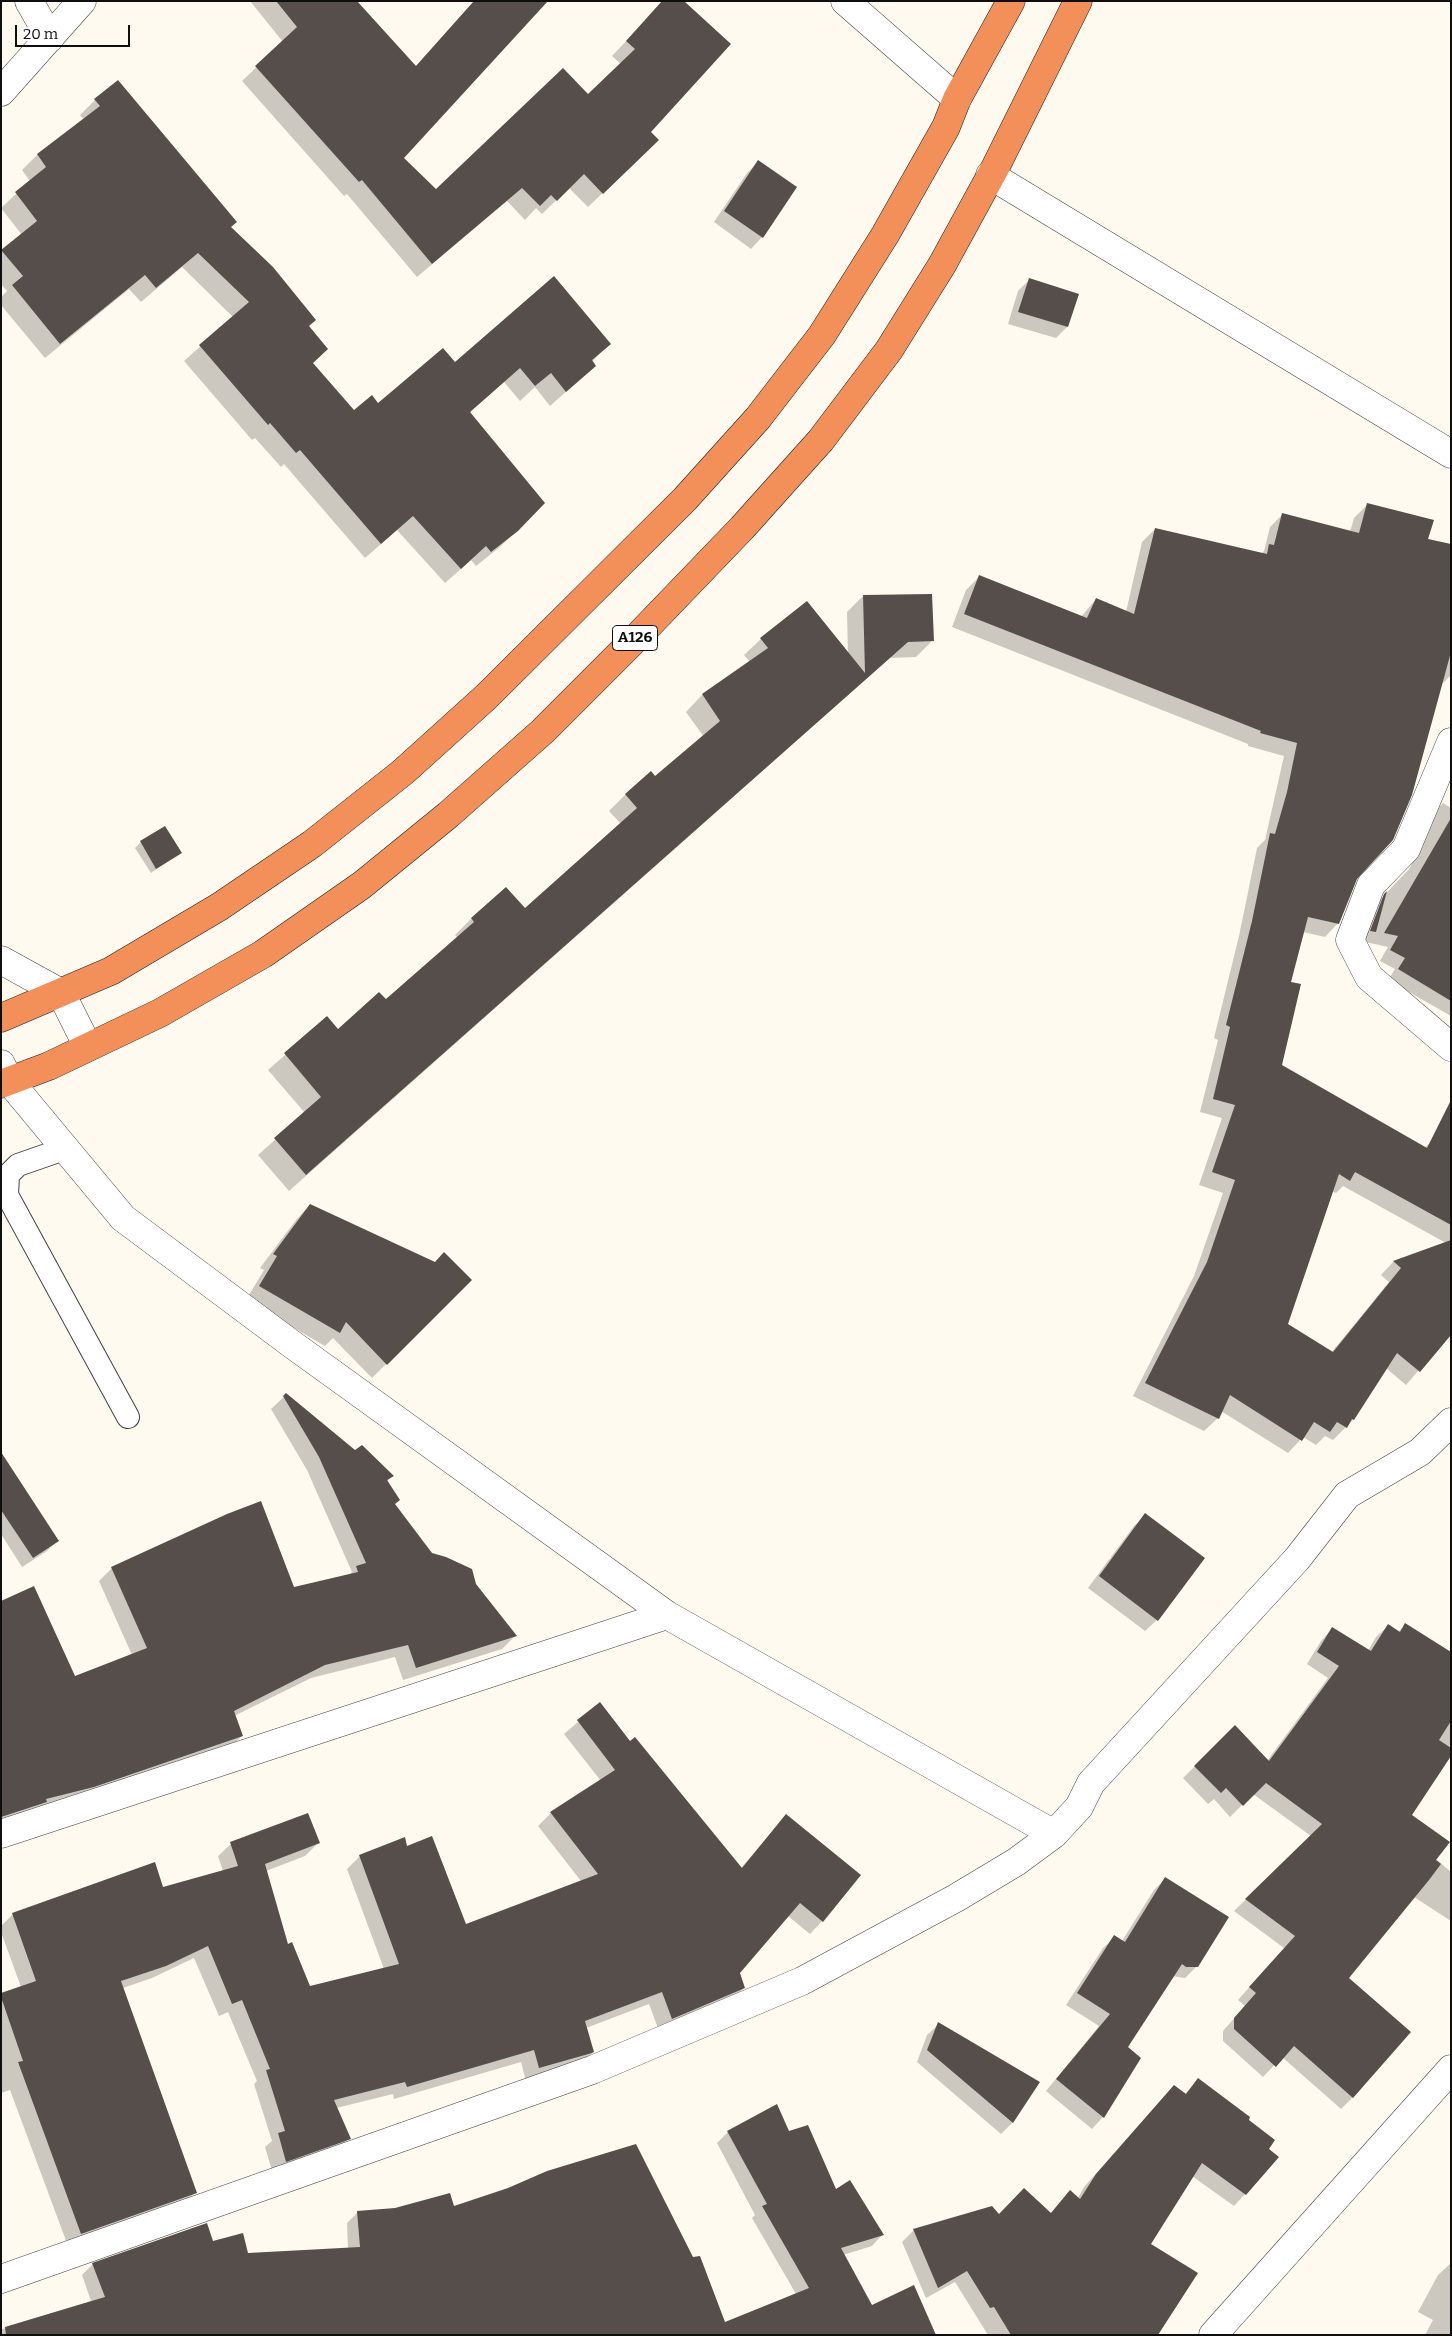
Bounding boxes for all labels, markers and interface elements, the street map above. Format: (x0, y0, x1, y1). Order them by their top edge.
scale bar (18, 15, 132, 47)
text: 20 m (23, 25, 58, 43)
road number: A126 (612, 626, 658, 650)

